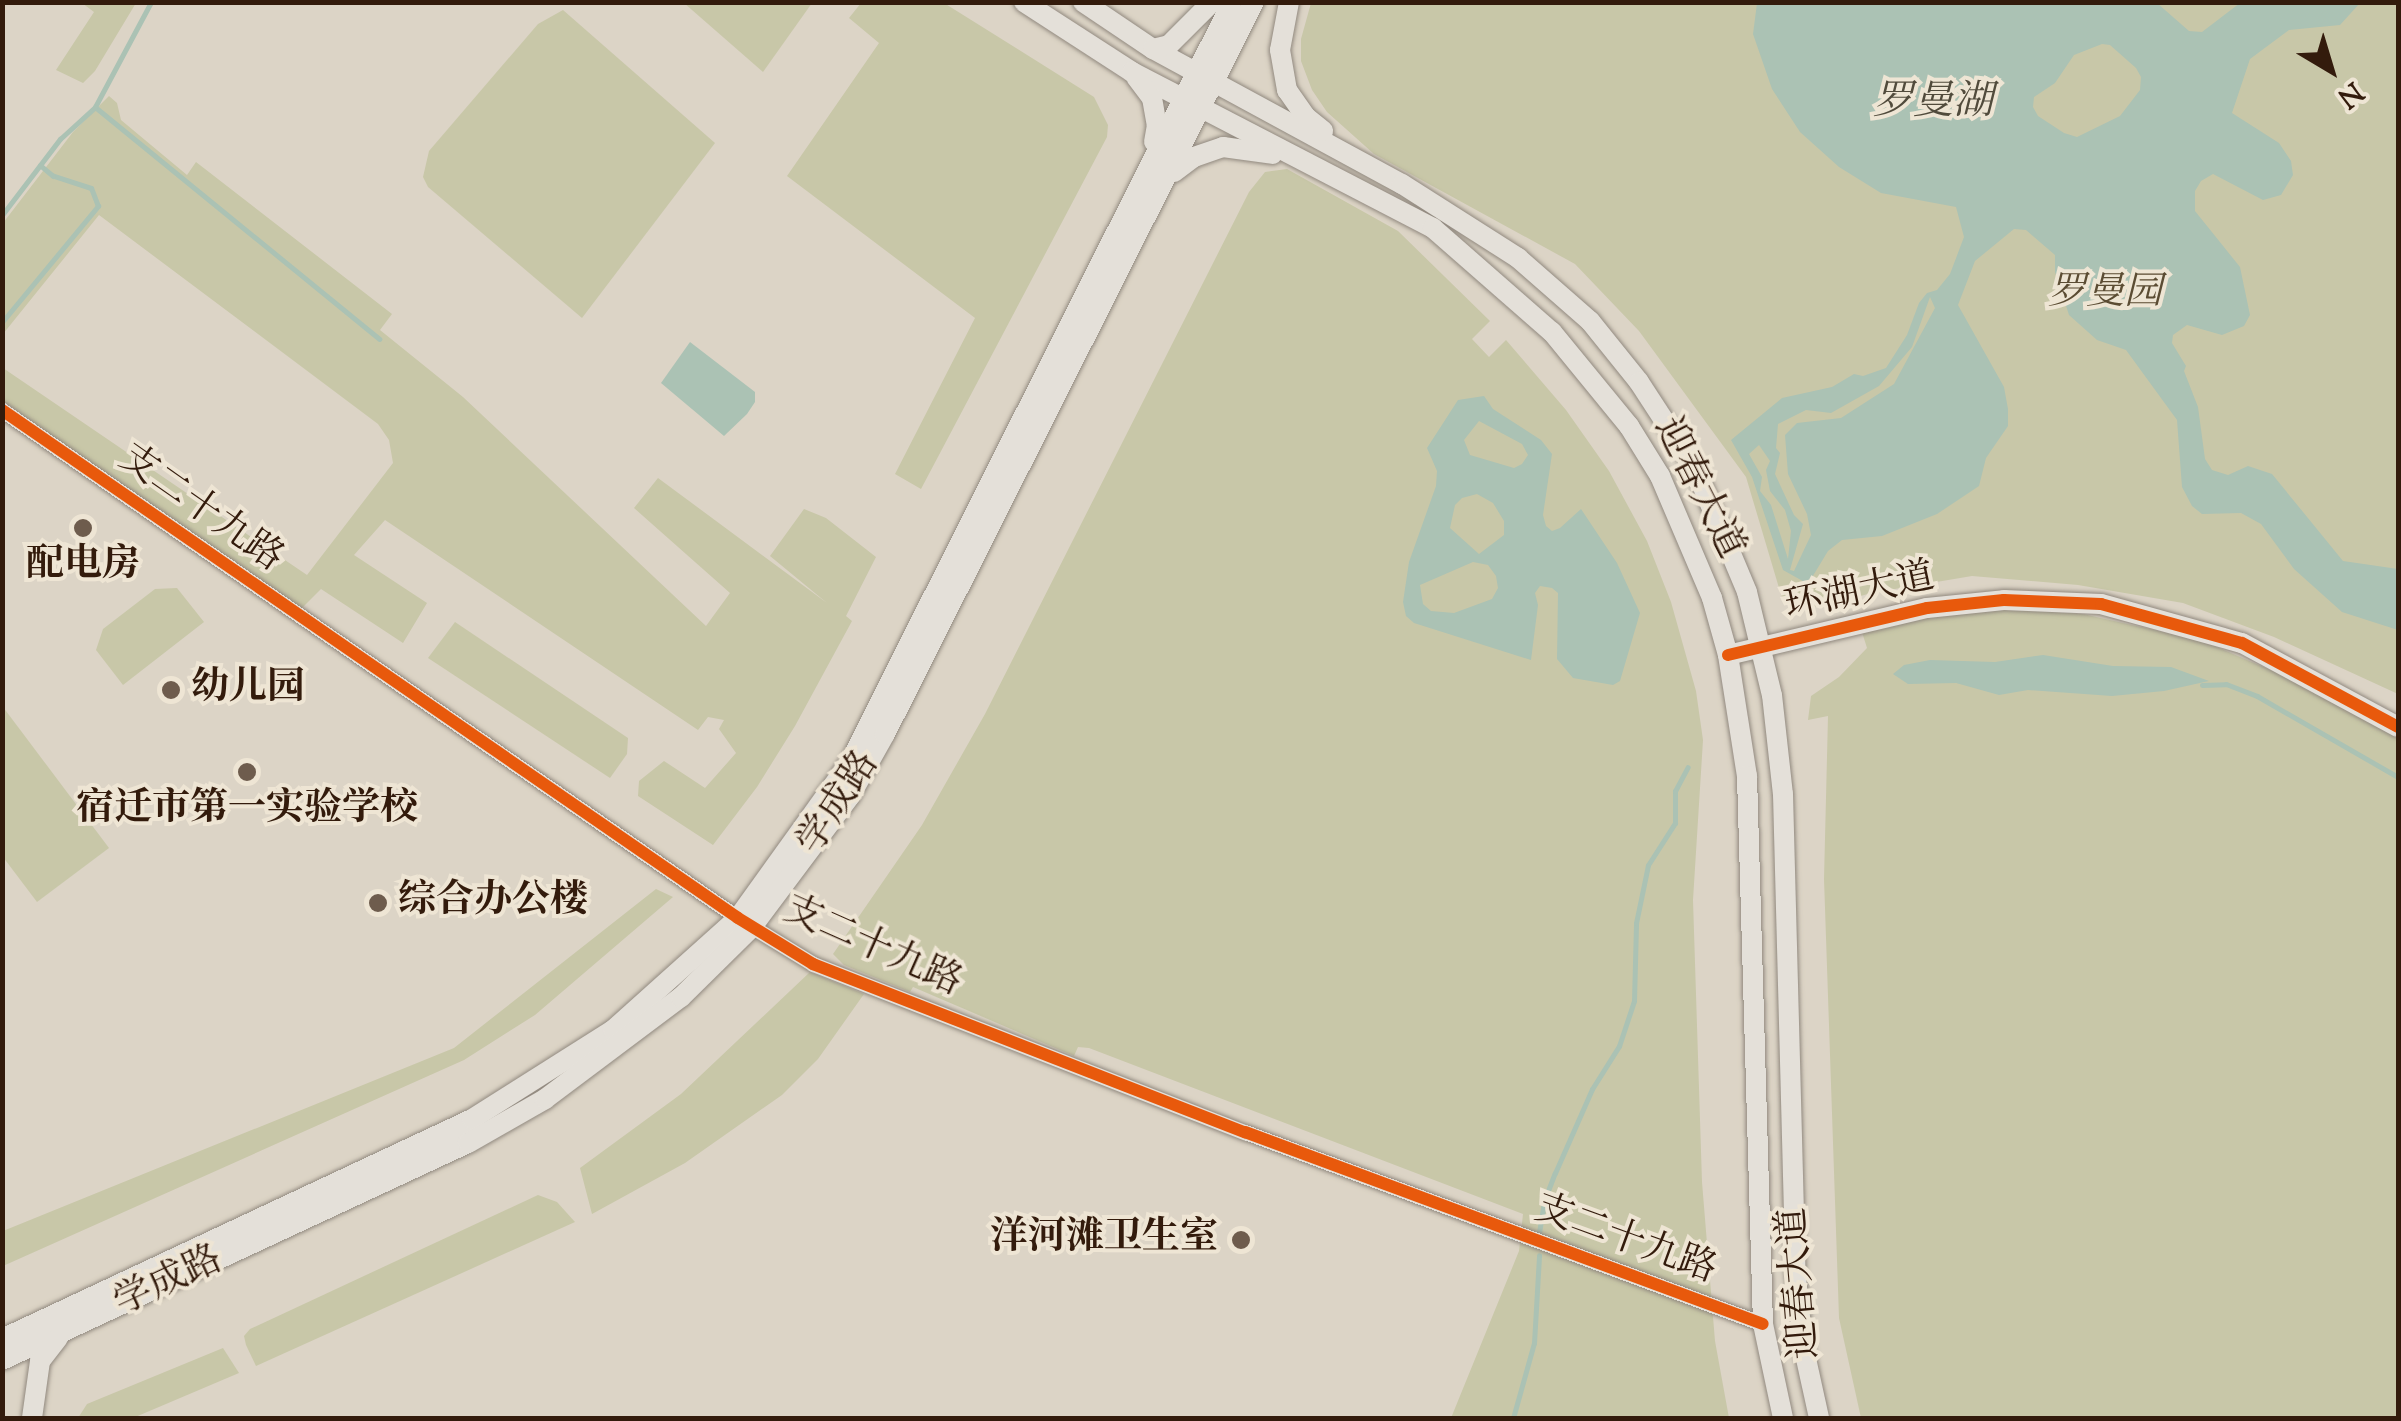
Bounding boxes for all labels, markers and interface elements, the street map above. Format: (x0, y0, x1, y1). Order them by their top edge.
north arrow (2281, 20, 2381, 120)
text: N (2328, 71, 2371, 116)
water label: 罗曼湖 (1873, 80, 1993, 128)
park label: 罗曼园 (2048, 272, 2162, 318)
street label: 迎春大道 (1642, 411, 1752, 567)
street label: 支二十九路 (109, 437, 291, 583)
marker: 配电房 (72, 517, 94, 539)
place label: 配电房 (26, 544, 140, 590)
street label: 环湖大道 (1781, 556, 1939, 632)
place label: 幼儿园 (191, 667, 305, 713)
marker: 幼儿园 (160, 679, 182, 701)
street label: 学成路 (790, 744, 890, 864)
marker: 宿迁市第一实验学校 (236, 761, 258, 783)
place label: 宿迁市第一实验学校 (76, 788, 418, 834)
place label: 综合办公楼 (398, 880, 588, 926)
street label: 支二十九路 (776, 889, 968, 1007)
marker: 综合办公楼 (367, 892, 389, 914)
street label: 支二十九路 (1528, 1187, 1722, 1295)
street label: 迎春大道 (1772, 1205, 1830, 1361)
place label: 洋河滩卫生室 (990, 1217, 1218, 1263)
marker: 洋河滩卫生室 (1228, 1227, 1254, 1253)
street label: 学成路 (108, 1238, 230, 1328)

